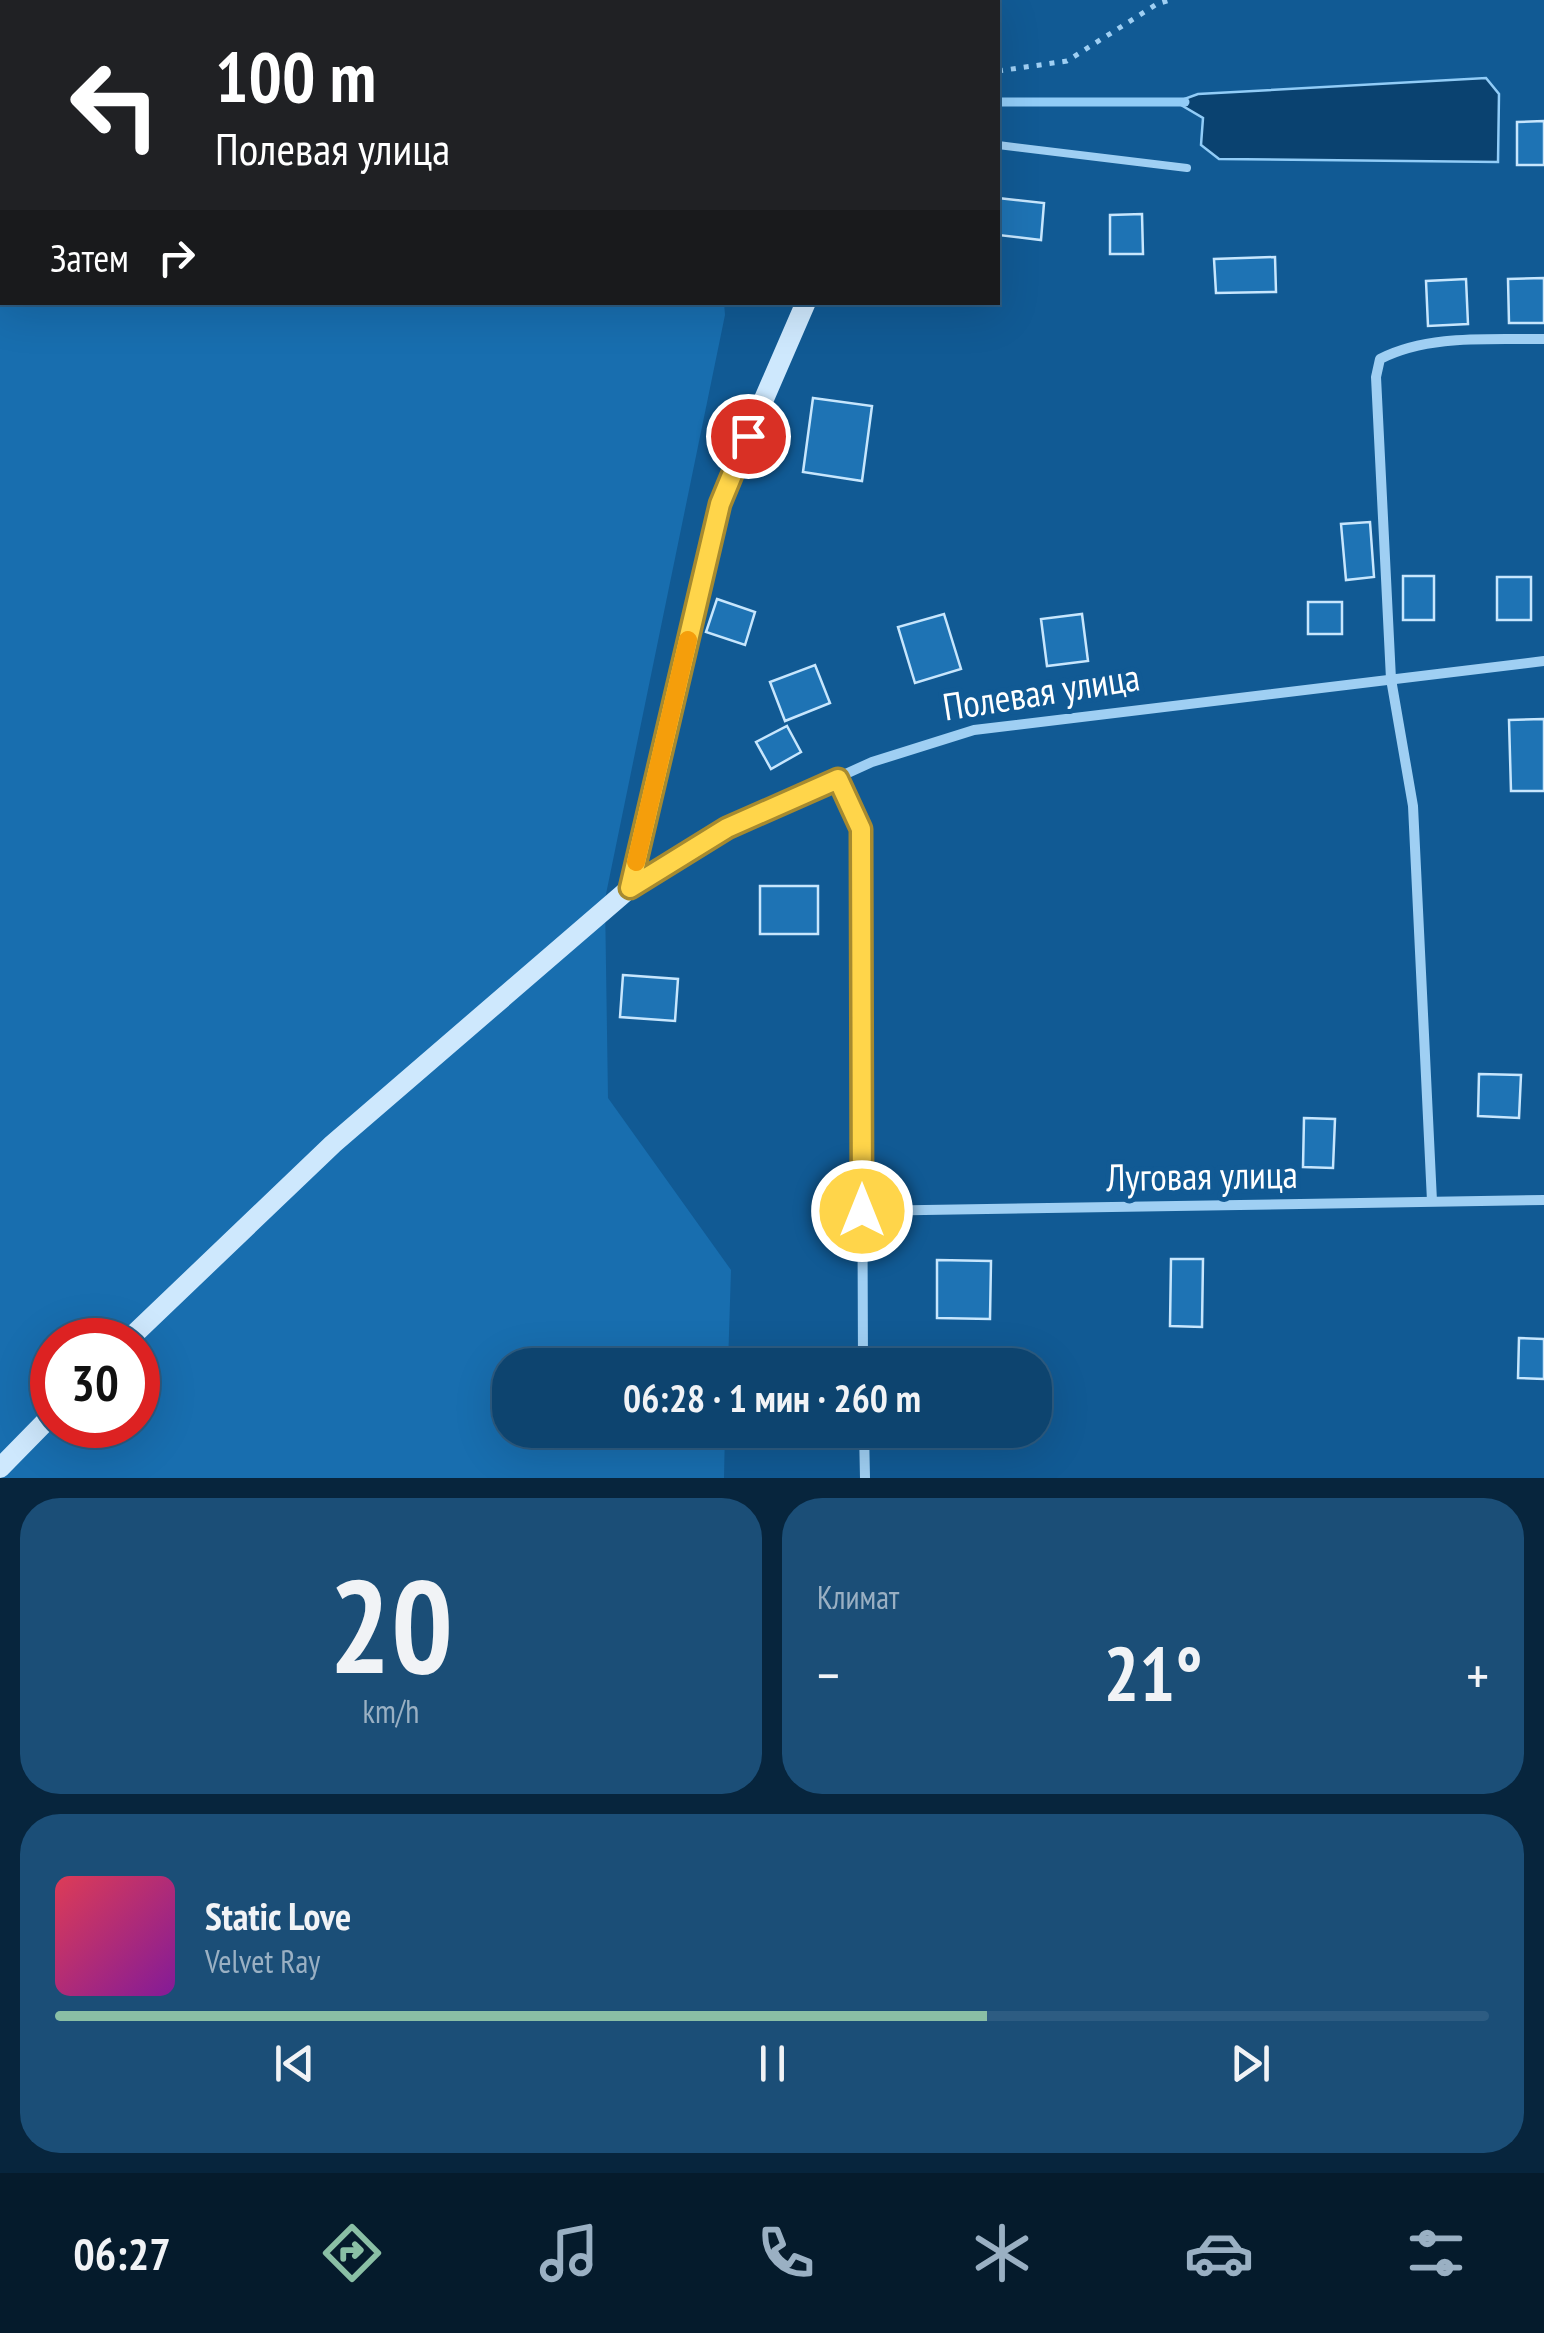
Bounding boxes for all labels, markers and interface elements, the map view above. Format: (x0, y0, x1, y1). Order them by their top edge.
text: 100 m (215, 31, 376, 121)
icon: left (50, 40, 180, 170)
text: Полевая улица (215, 119, 450, 177)
icon: right (149, 230, 204, 285)
text: Затем (50, 233, 129, 282)
pin (706, 394, 791, 479)
icon: arrive (721, 409, 776, 464)
street label: Полевая улица (939, 651, 1143, 731)
street label: Луговая улица (1105, 1149, 1298, 1201)
position arrow (810, 1159, 914, 1263)
speed limit sign: 30 (30, 1318, 160, 1448)
text: 06:28 · 1 мин · 260 m (623, 1373, 921, 1422)
text: 20 (329, 1541, 453, 1709)
text: Климат (817, 1576, 899, 1618)
text: 21° (1103, 1625, 1203, 1722)
text: − (817, 1639, 840, 1710)
text: + (1466, 1639, 1489, 1710)
text: km/h (363, 1690, 419, 1732)
text: Static Love (205, 1891, 351, 1940)
text: Velvet Ray (205, 1940, 320, 1982)
icon: previous (267, 2036, 322, 2091)
icon: pause (745, 2036, 800, 2091)
icon: next (1223, 2036, 1278, 2091)
icon: directions (317, 2218, 387, 2288)
icon: music (534, 2218, 604, 2288)
icon: phone (751, 2218, 821, 2288)
icon: climate (967, 2218, 1037, 2288)
icon: car (1184, 2218, 1254, 2288)
icon: filters (1401, 2218, 1471, 2288)
text: 06:27 (73, 2224, 171, 2282)

